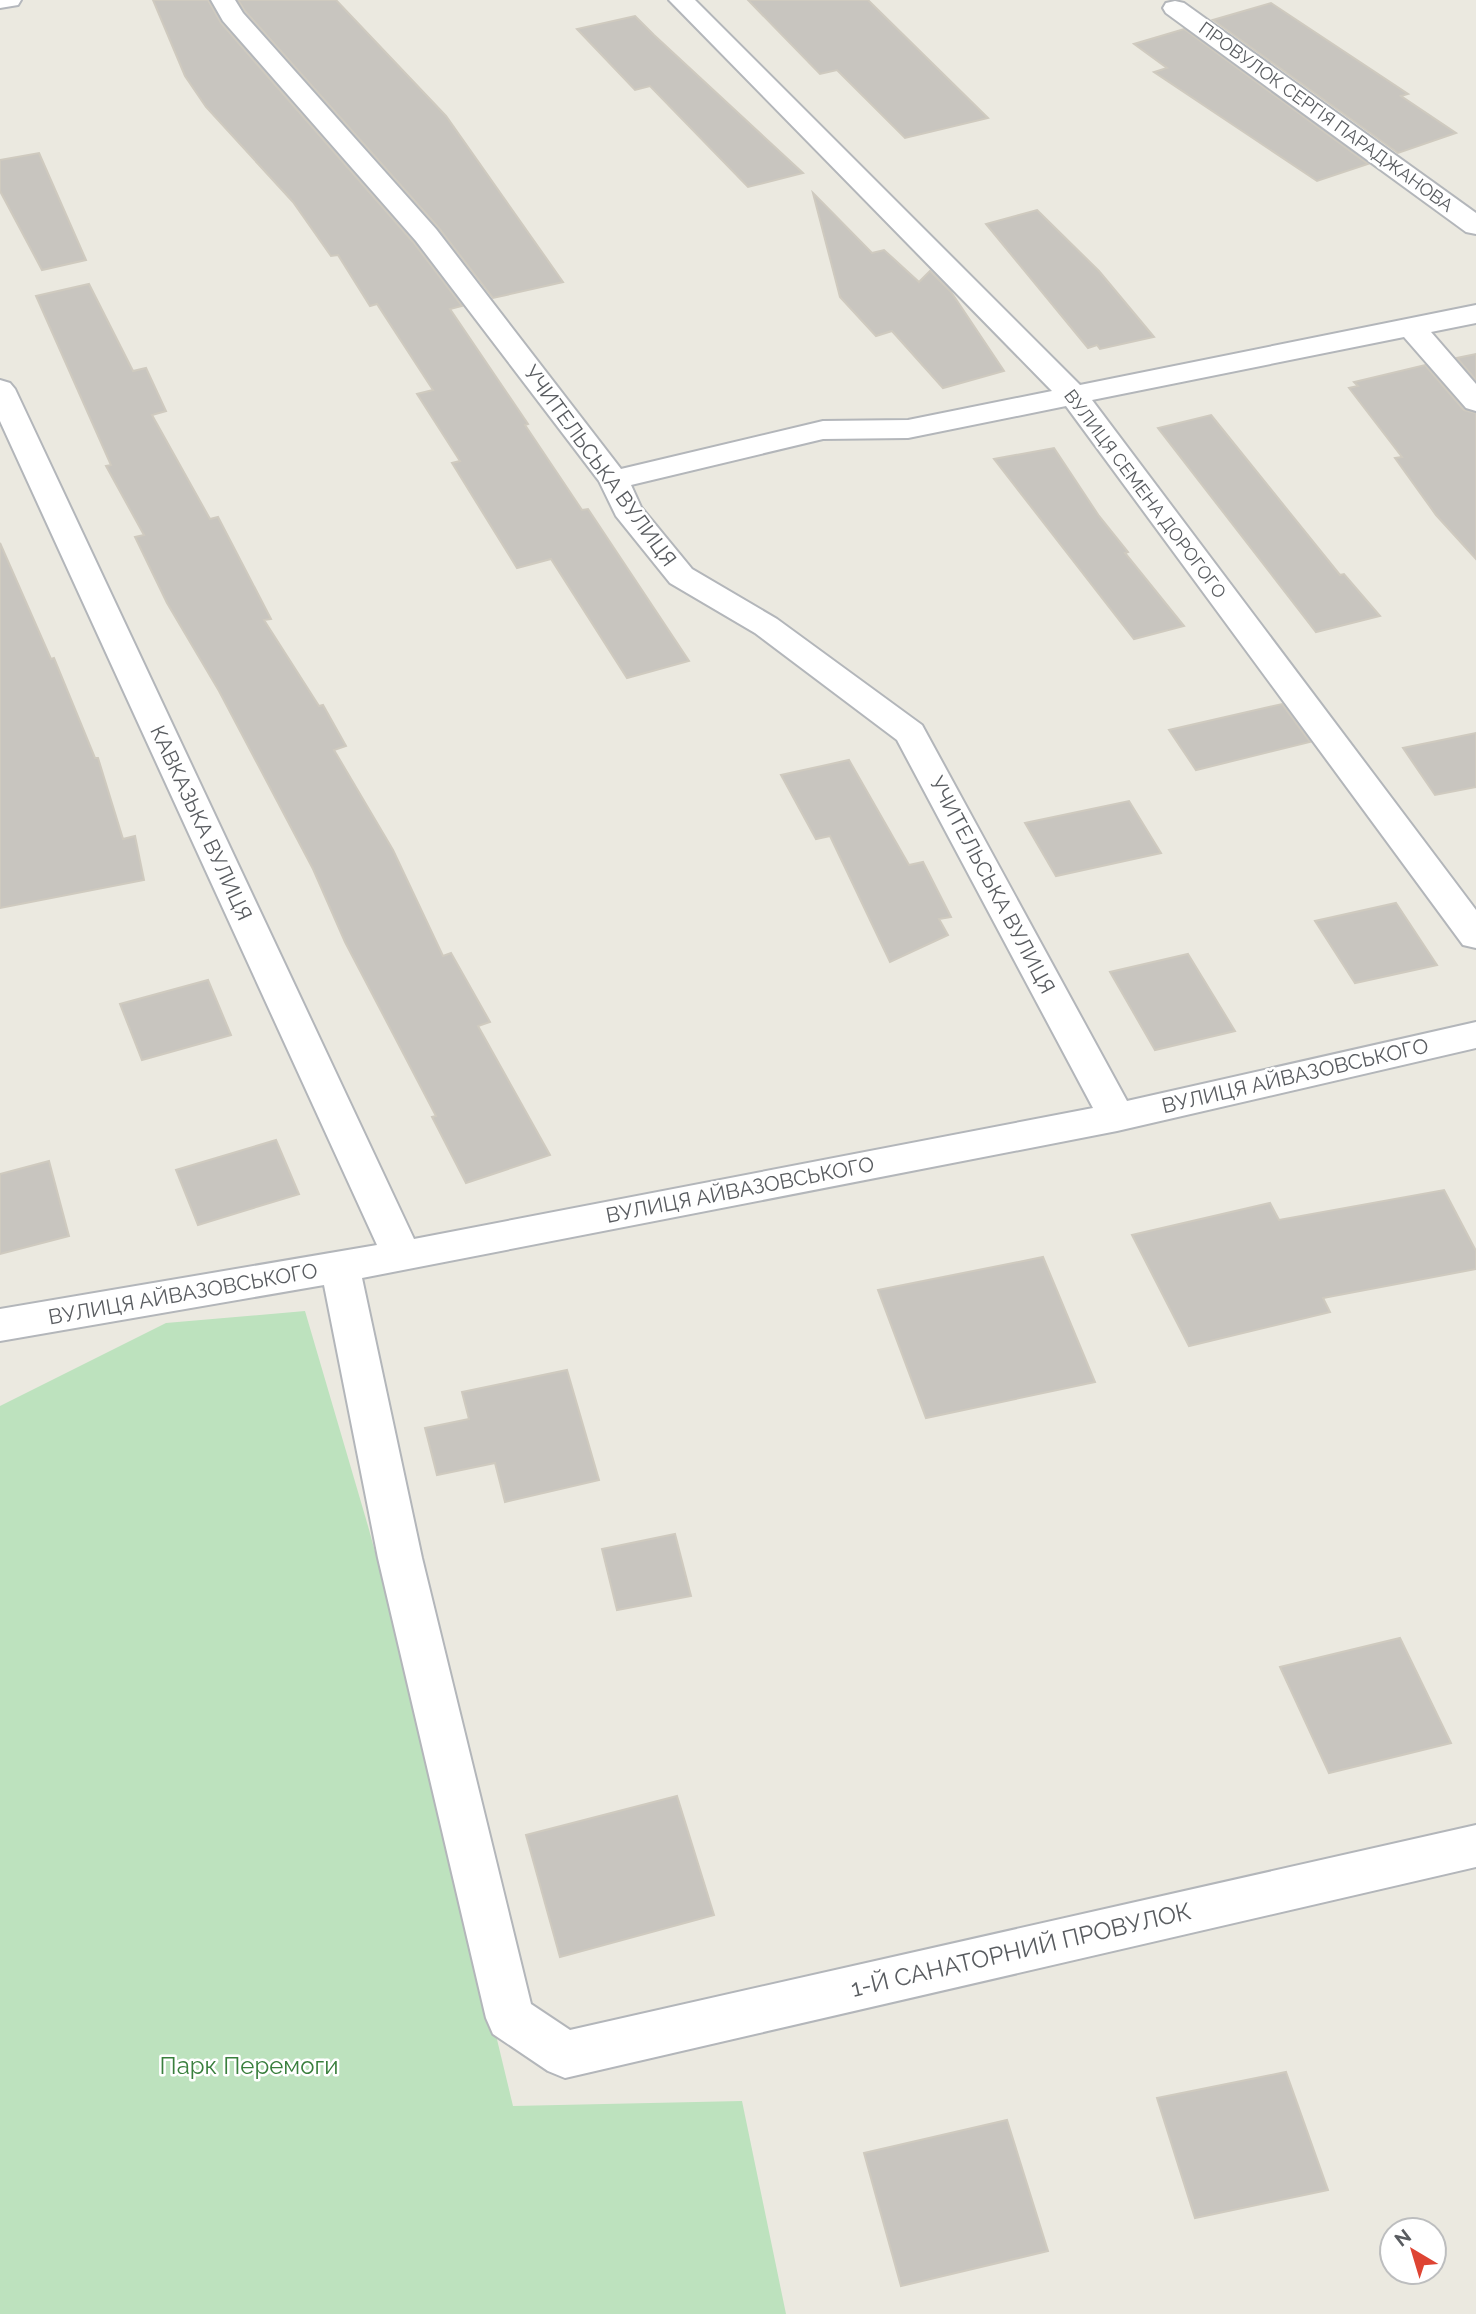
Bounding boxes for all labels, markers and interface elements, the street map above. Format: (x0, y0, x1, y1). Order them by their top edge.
street label: ПРОВУЛОК СЕРГІЯ ПАРАДЖАНОВА (1195, 17, 1457, 216)
street label: УЧИТЕЛЬСЬКА ВУЛИЦЯ (519, 360, 682, 571)
street label: ВУЛИЦЯ СЕМЕНА ДОРОГОГО (1060, 385, 1231, 602)
street label: КАВКАЗЬКА ВУЛИЦЯ (145, 721, 258, 924)
street label: УЧИТЕЛЬСЬКА ВУЛИЦЯ (924, 772, 1060, 998)
street label: ВУЛИЦЯ АЙВАЗОВСЬКОГО (1159, 1033, 1431, 1118)
street label: ВУЛИЦЯ АЙВАЗОВСЬКОГО (604, 1151, 876, 1228)
street label: ВУЛИЦЯ АЙВАЗОВСЬКОГО (46, 1258, 319, 1330)
street label: 1-Й САНАТОРНИЙ ПРОВУЛОК (848, 1896, 1194, 2003)
park label: Парк Перемоги (160, 2051, 338, 2080)
north arrow (1378, 2216, 1448, 2286)
text: N (1390, 2224, 1415, 2251)

